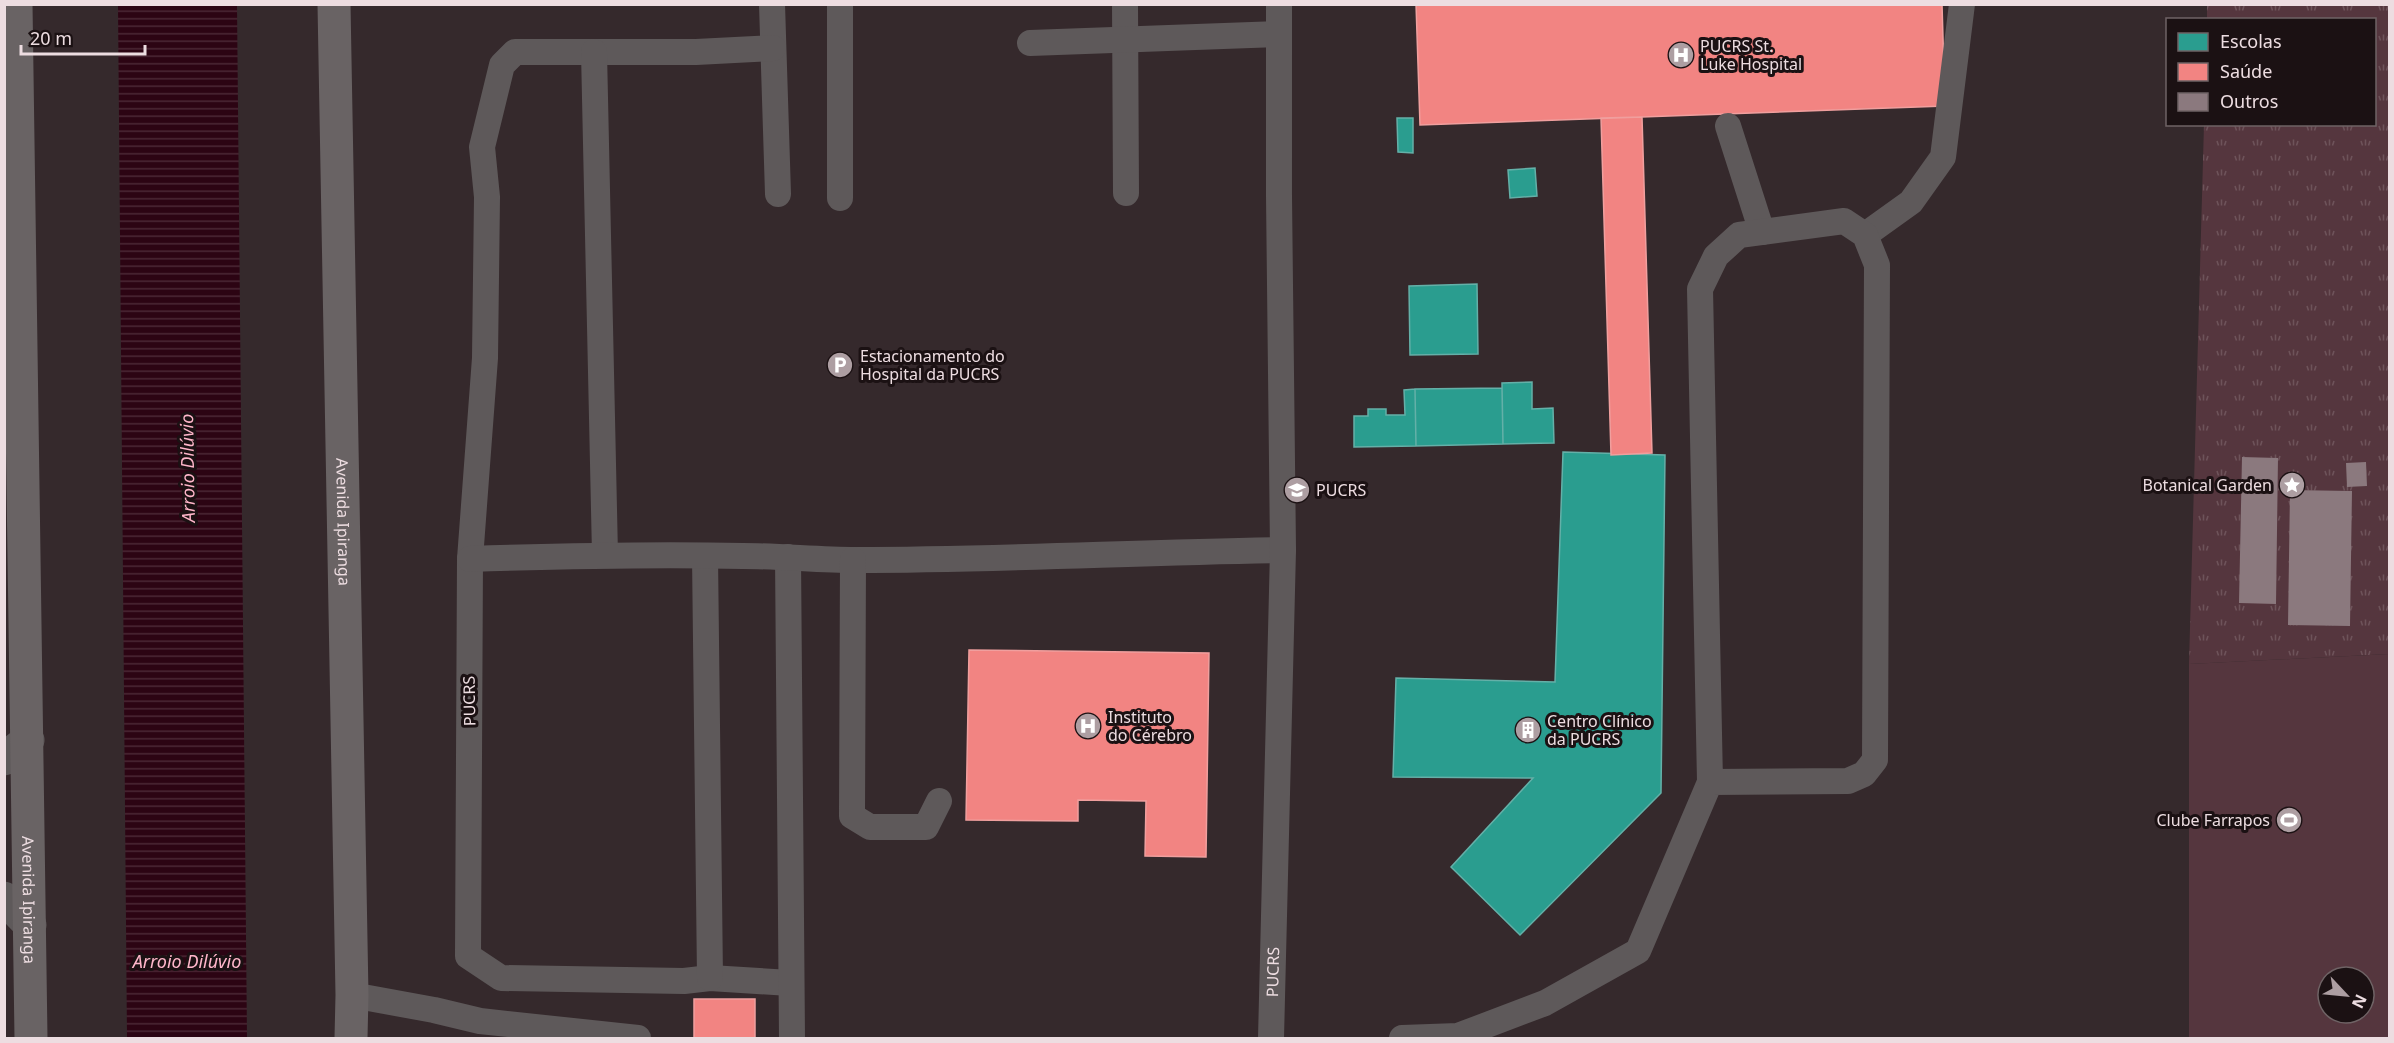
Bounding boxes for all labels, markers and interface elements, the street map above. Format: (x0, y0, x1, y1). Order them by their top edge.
scale bar (21, 18, 146, 56)
legend (2166, 18, 2376, 126)
text: 20 m (30, 26, 72, 50)
text: Escolas (2220, 29, 2282, 53)
place label: PUCRS St. Luke Hospital (1700, 35, 1802, 75)
hospital icon: PUCRS St. Luke Hospital (1666, 40, 1696, 70)
text: Saúde (2220, 59, 2272, 83)
text: Outros (2220, 89, 2278, 113)
place label: Estacionamento do Hospital da PUCRS (860, 345, 1005, 385)
parking icon: Estacionamento do Hospital da PUCRS (825, 350, 855, 380)
water label: Arroio Dilúvio (174, 414, 200, 525)
street label: Avenida Ipiranga (331, 458, 356, 586)
place icon: Botanical Garden (2277, 470, 2307, 500)
place label: Botanical Garden (2143, 474, 2272, 496)
school or university icon: PUCRS (1282, 475, 1312, 505)
place label: PUCRS (1316, 479, 1366, 501)
street label: PUCRS (458, 675, 480, 726)
place label: Instituto do Cérebro (1108, 706, 1192, 746)
place label: Centro Clínico da PUCRS (1547, 710, 1652, 750)
hospital icon: Instituto do Cérebro (1073, 711, 1103, 741)
building icon: Centro Clínico da PUCRS (1513, 715, 1543, 745)
sports icon: Clube Farrapos (2274, 805, 2304, 835)
place label: Clube Farrapos (2157, 809, 2270, 831)
street label: Avenida Ipiranga (17, 836, 41, 964)
street label: PUCRS (1261, 946, 1284, 997)
water label: Arroio Dilúvio (131, 949, 241, 973)
north arrow (2316, 965, 2376, 1025)
text: N (2347, 991, 2372, 1012)

